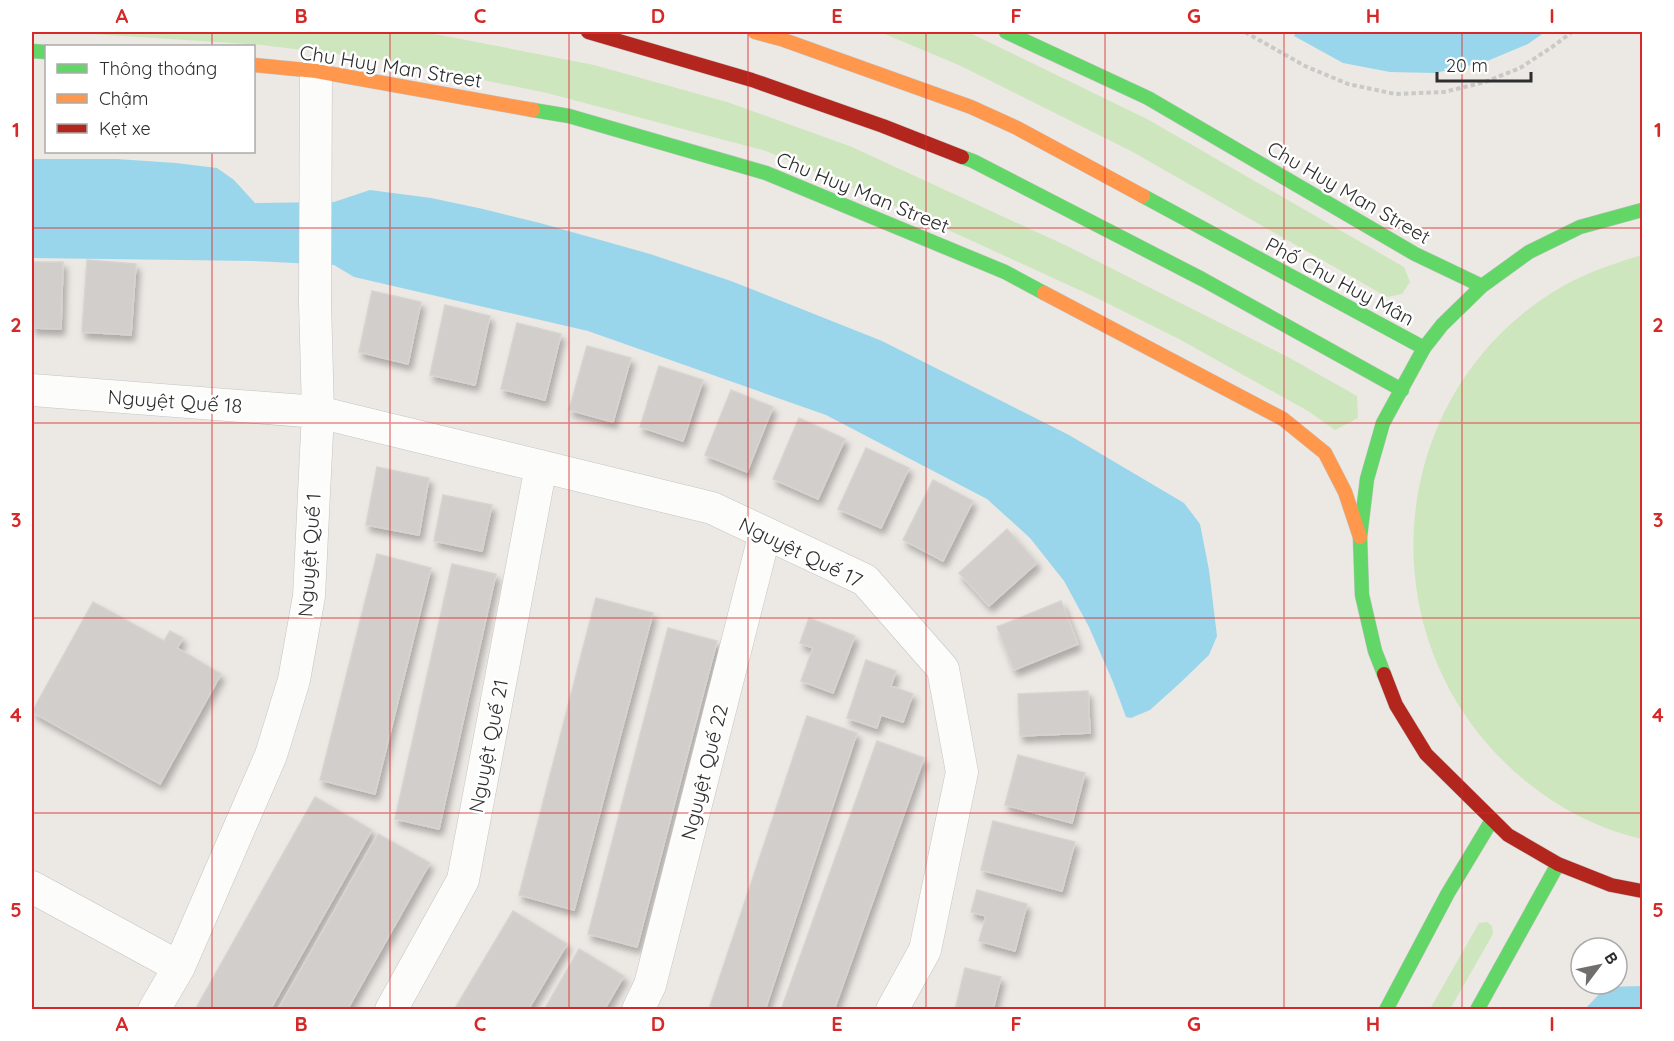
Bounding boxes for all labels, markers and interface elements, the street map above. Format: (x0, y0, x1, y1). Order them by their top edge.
text: A (116, 3, 129, 28)
text: B (294, 3, 308, 28)
text: C (474, 3, 487, 28)
text: D (651, 3, 665, 28)
text: E (831, 3, 843, 28)
text: F (1010, 3, 1022, 28)
text: G (1187, 3, 1201, 28)
text: H (1366, 3, 1380, 28)
text: I (1549, 3, 1555, 28)
street label: Chu Huy Man Street (298, 39, 484, 93)
legend (45, 45, 255, 153)
scale bar (1437, 45, 1532, 83)
text: 20 m (1446, 54, 1488, 77)
text: Thông thoáng (99, 57, 217, 80)
text: Chậm (99, 87, 148, 110)
text: 1 (12, 117, 20, 142)
text: Kẹt xe (99, 117, 151, 140)
text: 1 (1654, 117, 1662, 142)
street label: Chu Huy Man Street (1263, 135, 1435, 249)
street label: Chu Huy Man Street (773, 146, 953, 238)
street label: Phố Chu Huy Mân (1261, 231, 1419, 331)
text: 2 (10, 312, 22, 337)
text: 2 (1652, 312, 1664, 337)
street label: Nguyệt Quế 18 (107, 384, 243, 418)
street label: Nguyệt Quế 1 (292, 492, 326, 618)
text: 3 (11, 507, 21, 532)
text: 3 (1653, 507, 1663, 532)
street label: Nguyệt Quế 17 (735, 511, 867, 593)
street label: Nguyệt Quế 21 (463, 677, 513, 815)
text: 4 (10, 702, 22, 727)
street label: Nguyệt Quế 22 (675, 702, 733, 842)
text: 4 (1652, 702, 1664, 727)
text: 5 (10, 897, 22, 922)
text: 5 (1652, 897, 1664, 922)
north arrow (1569, 936, 1629, 996)
text: B (1600, 948, 1623, 968)
text: A (116, 1011, 129, 1036)
text: B (294, 1011, 308, 1036)
text: C (474, 1011, 487, 1036)
text: D (651, 1011, 665, 1036)
text: E (831, 1011, 843, 1036)
text: F (1010, 1011, 1022, 1036)
text: G (1187, 1011, 1201, 1036)
text: H (1366, 1011, 1380, 1036)
text: I (1549, 1011, 1555, 1036)

